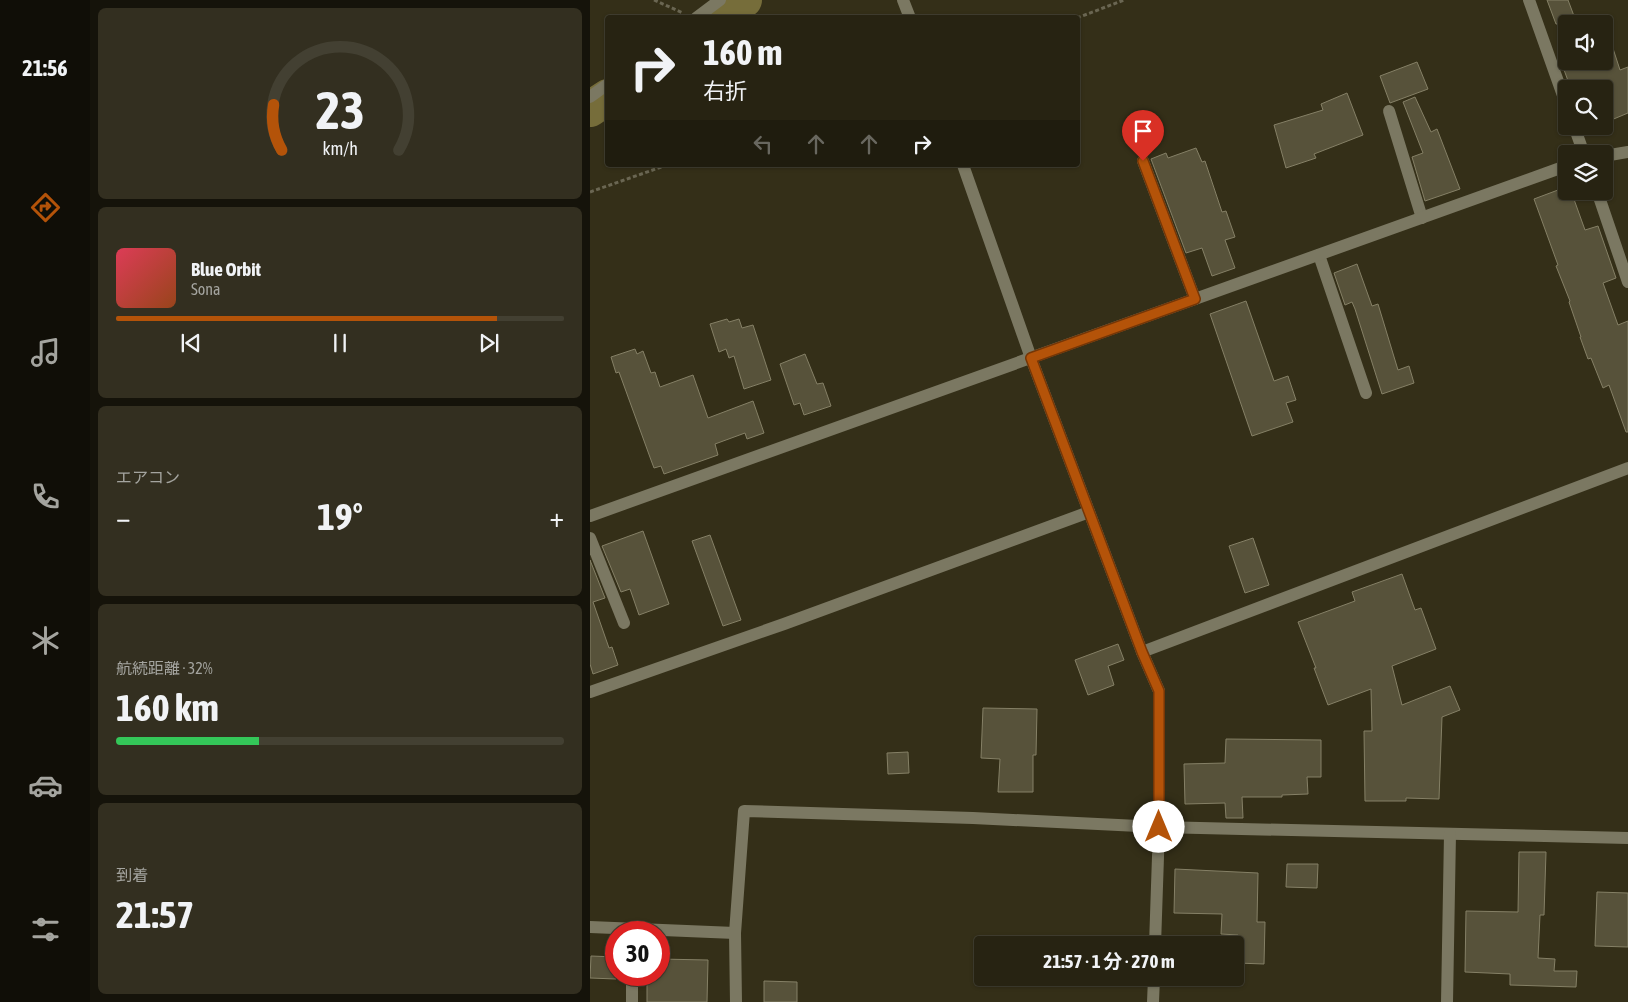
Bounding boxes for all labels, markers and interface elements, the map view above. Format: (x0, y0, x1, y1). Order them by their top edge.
map controls (1558, 15, 1613, 200)
button: sound (1558, 15, 1613, 70)
text: 160 m (703, 32, 782, 72)
icon: right (620, 35, 685, 100)
text: 21:56 (22, 55, 68, 81)
text: 右折 (703, 78, 747, 104)
text: 23 (316, 80, 364, 140)
button: search (1558, 80, 1613, 135)
pin (1122, 110, 1164, 161)
icon: arrive (1129, 117, 1157, 145)
icon: left (749, 130, 777, 158)
icon: ahead (802, 130, 830, 158)
icon: ahead (855, 130, 883, 158)
icon: right (908, 130, 936, 158)
text: km/h (322, 138, 358, 159)
button: layers (1558, 145, 1613, 200)
icon: directions (28, 190, 63, 225)
text: Blue Orbit (191, 258, 261, 280)
text: Sona (191, 280, 220, 298)
icon: previous (177, 329, 205, 357)
icon: pause (326, 329, 354, 357)
icon: next (475, 329, 503, 357)
icon: music (28, 335, 63, 370)
text: エアコン (116, 468, 180, 486)
icon: phone (28, 479, 63, 514)
text: 19° (317, 495, 363, 538)
text: − (116, 501, 131, 533)
text: + (549, 501, 564, 533)
icon: climate (28, 623, 63, 658)
text: 航続距離 · 32% (116, 659, 213, 677)
text: 160 km (116, 686, 219, 729)
icon: car (28, 768, 63, 803)
position arrow (1132, 800, 1184, 852)
text: 到着 (116, 866, 148, 884)
text: 21:57 (116, 893, 194, 936)
icon: filters (28, 912, 63, 947)
speed limit sign: 30 (605, 921, 670, 986)
text: 21:57 · 1 分 · 270 m (1043, 950, 1175, 972)

